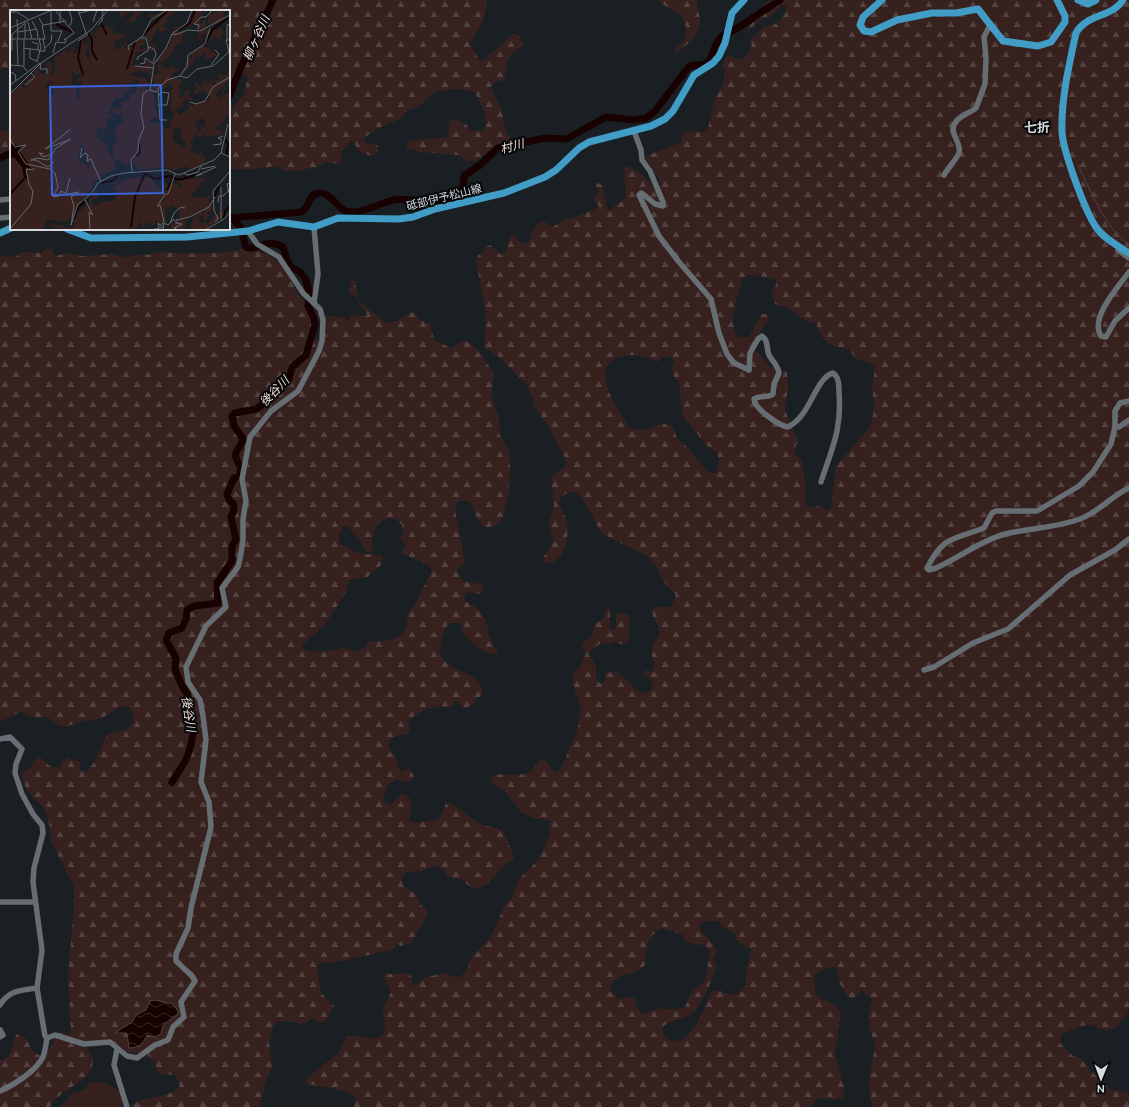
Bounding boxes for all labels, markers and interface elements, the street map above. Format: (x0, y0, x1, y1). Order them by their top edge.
inset map (10, 10, 230, 230)
water label: 柳ヶ谷川 (240, 12, 273, 63)
district label: 七折 (1024, 120, 1050, 134)
water label: 村川 (499, 136, 527, 155)
street label: 砥部伊予松山線 (405, 182, 483, 212)
water label: 後谷川 (257, 372, 293, 408)
water label: 後谷川 (180, 695, 198, 735)
north arrow (1081, 1059, 1121, 1099)
text: N (1097, 1083, 1105, 1095)

